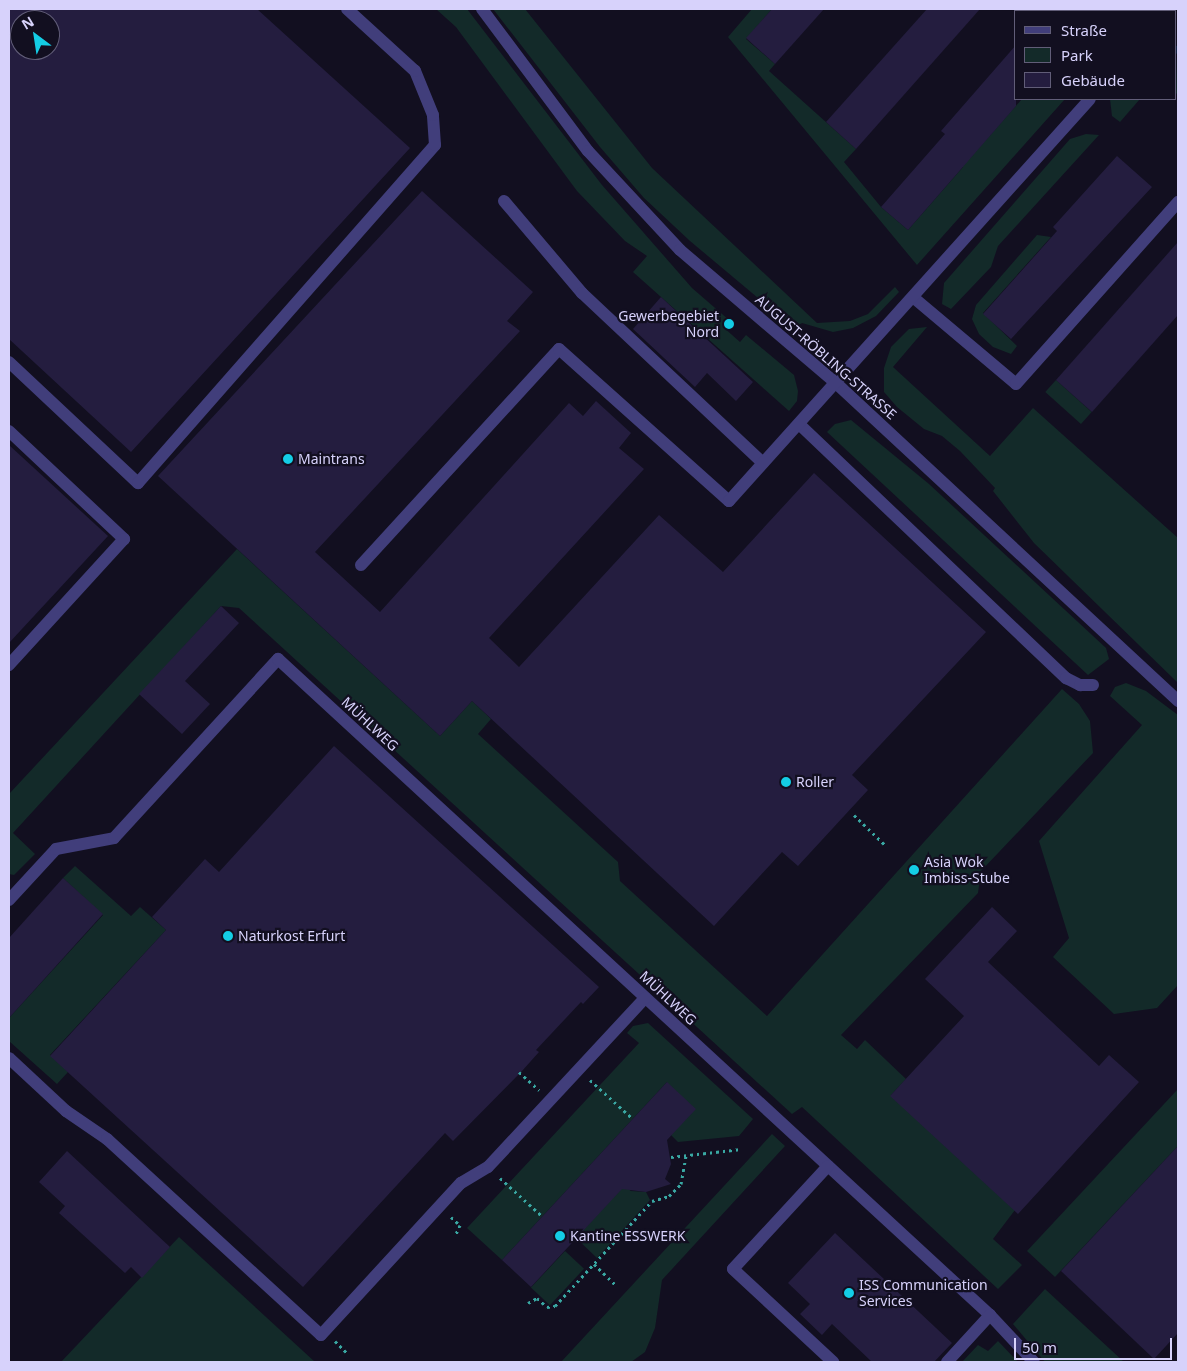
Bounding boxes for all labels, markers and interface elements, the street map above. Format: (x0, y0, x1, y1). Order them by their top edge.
north arrow (10, 10, 60, 60)
legend (1014, 10, 1177, 100)
text: N (18, 11, 37, 34)
text: Straße (1061, 20, 1107, 40)
text: Park (1061, 45, 1093, 65)
text: Gebäude (1061, 70, 1125, 90)
street label: AUGUST-RÖBLING-STRASSE (752, 291, 900, 423)
place label: Gewerbegebiet Nord (618, 308, 719, 341)
marker: Gewerbegebiet Nord (723, 318, 735, 330)
place label: Maintrans (298, 451, 365, 467)
marker: Maintrans (282, 453, 294, 465)
street label: MÜHLWEG (338, 694, 402, 754)
place label: Roller (796, 774, 834, 790)
marker: Roller (780, 776, 792, 788)
place label: Asia Wok Imbiss-Stube (924, 854, 1010, 886)
marker: Asia Wok Imbiss-Stube (908, 864, 920, 876)
place label: Naturkost Erfurt (238, 928, 345, 944)
marker: Naturkost Erfurt (222, 930, 234, 942)
street label: MÜHLWEG (636, 968, 700, 1028)
place label: Kantine ESSWERK (570, 1228, 685, 1244)
marker: Kantine ESSWERK (554, 1230, 566, 1242)
place label: ISS Communication Services (859, 1277, 988, 1310)
marker: ISS Communication Services (843, 1287, 855, 1299)
scale bar (1017, 1328, 1174, 1360)
text: 50 m (1022, 1337, 1057, 1357)

